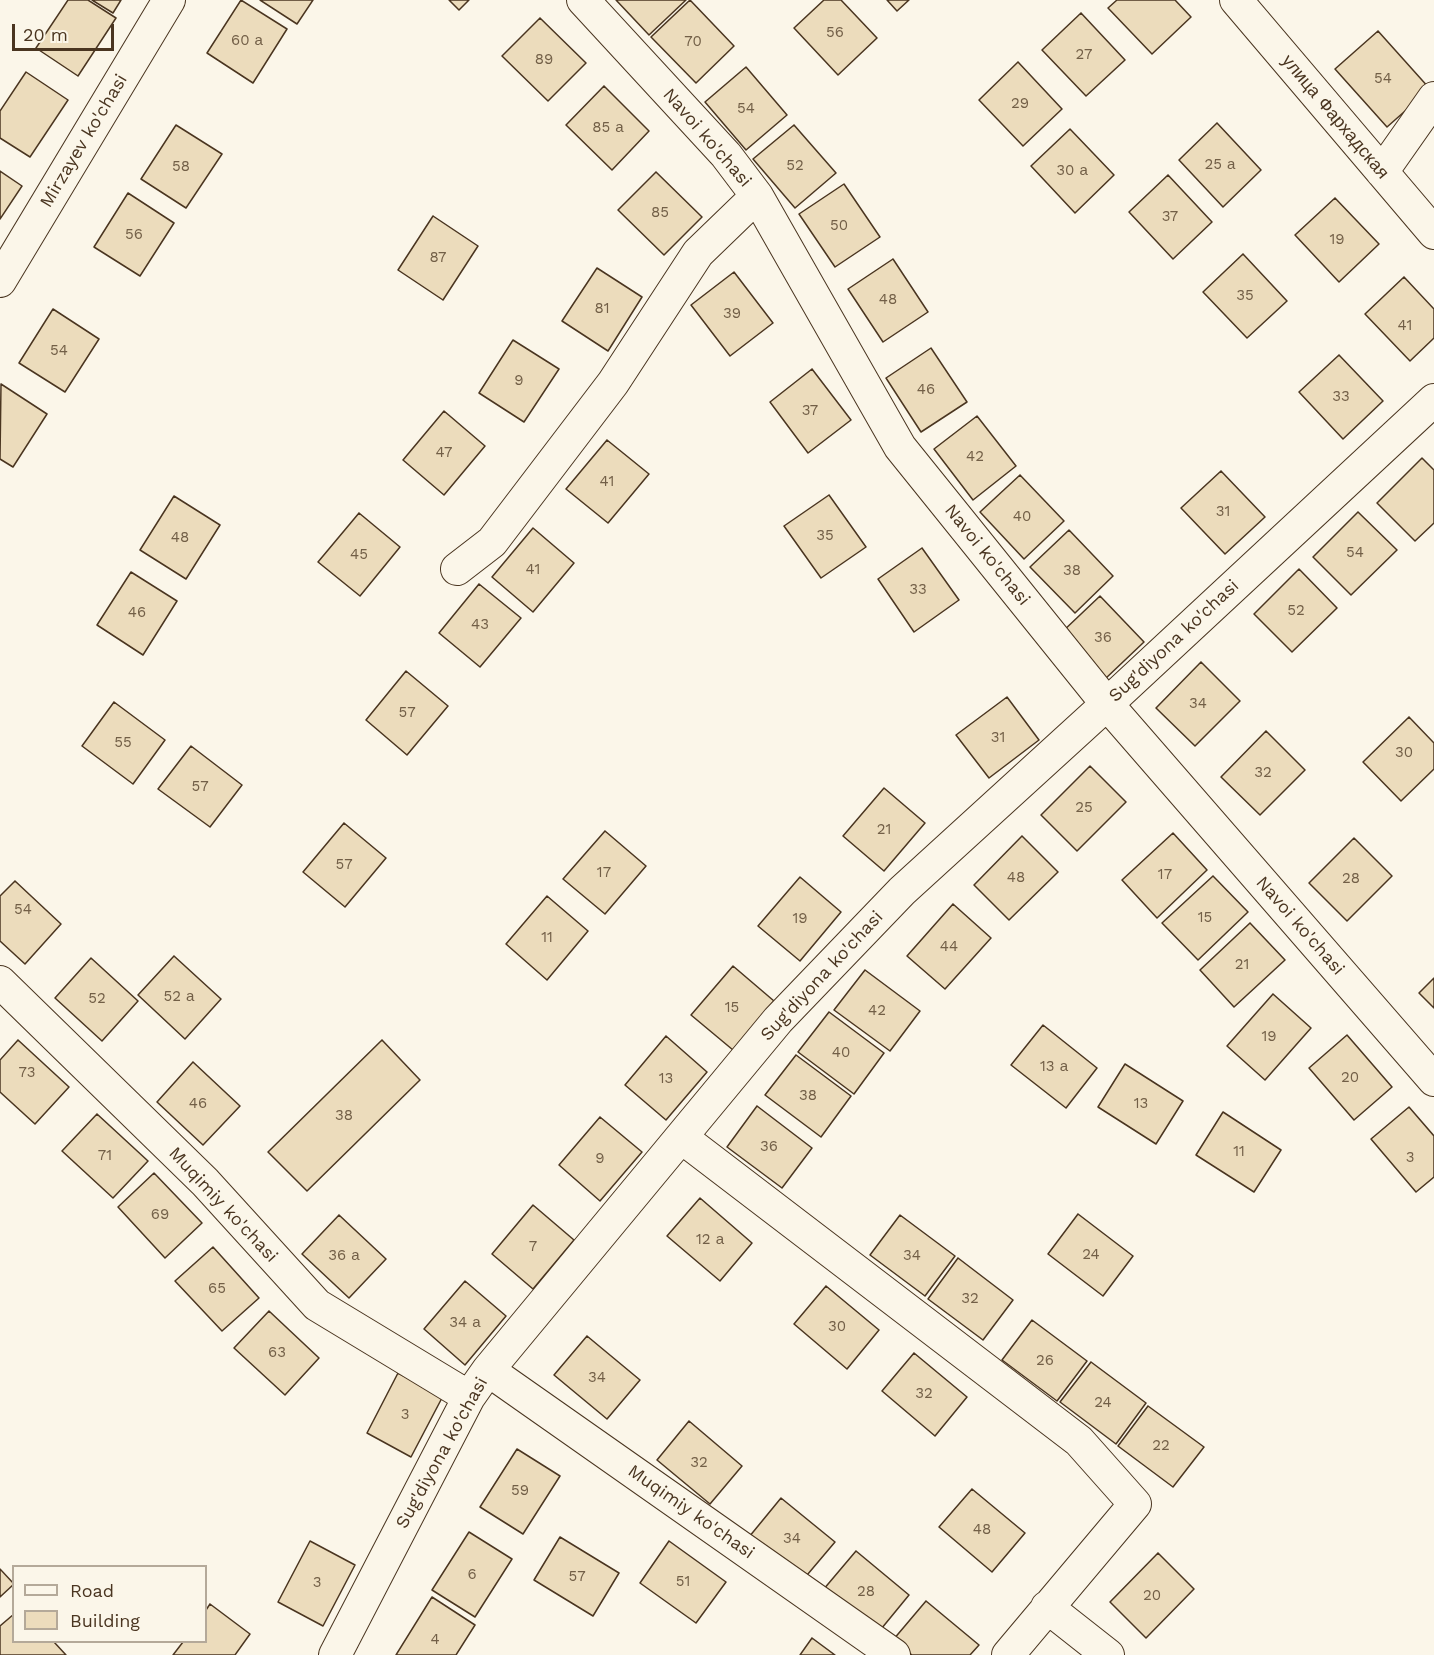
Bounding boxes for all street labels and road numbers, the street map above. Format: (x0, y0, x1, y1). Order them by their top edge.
street label: улица Фархадская (1277, 51, 1393, 183)
street label: Mirzayev ko'chasi (36, 70, 132, 212)
street label: Navoi ko'chasi (658, 84, 756, 192)
street label: Navoi ko'chasi (940, 500, 1034, 610)
street label: Sug'diyona ko'chasi (1105, 575, 1243, 707)
street label: Navoi ko'chasi (1251, 872, 1349, 980)
street label: Sug'diyona ko'chasi (756, 907, 888, 1045)
street label: Muqimiy ko'chasi (164, 1143, 282, 1267)
street label: Sug'diyona ko'chasi (391, 1374, 493, 1532)
street label: Muqimiy ko'chasi (624, 1460, 758, 1564)

